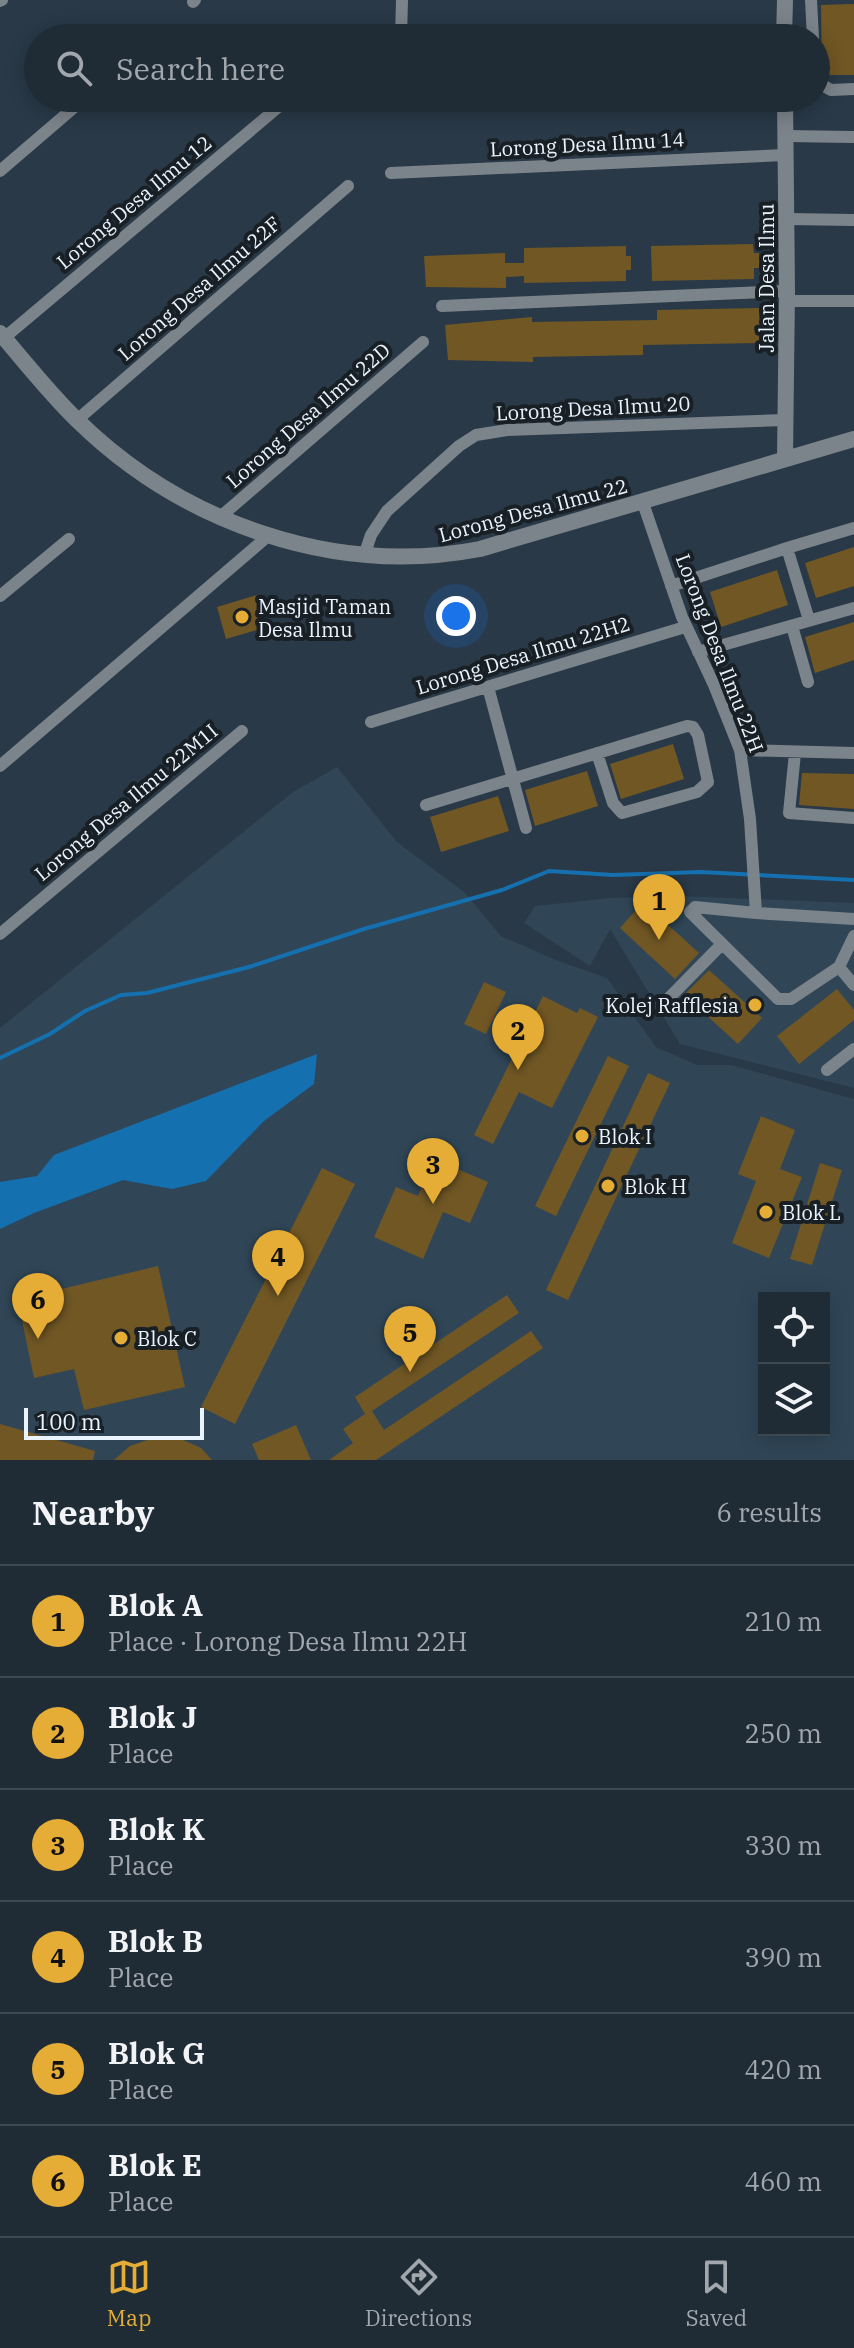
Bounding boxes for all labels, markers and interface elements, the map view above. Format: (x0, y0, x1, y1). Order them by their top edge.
search box (24, 24, 830, 112)
icon: search (52, 46, 96, 90)
text: Search here (116, 49, 285, 88)
street label: Lorong Desa Ilmu 14 (489, 125, 685, 163)
street label: Lorong Desa Ilmu 12 (51, 129, 217, 275)
street label: Jalan Desa Ilmu (753, 204, 780, 352)
street label: Lorong Desa Ilmu 22F (112, 210, 286, 366)
street label: Lorong Desa Ilmu 22D (220, 336, 396, 494)
street label: Lorong Desa Ilmu 20 (495, 389, 691, 427)
street label: Lorong Desa Ilmu 22 (435, 472, 631, 548)
street label: Lorong Desa Ilmu 22H (670, 550, 770, 756)
place label: Masjid Taman Desa Ilmu (258, 593, 391, 643)
your location (436, 596, 476, 636)
marker: Masjid Taman Desa Ilmu (233, 608, 251, 626)
street label: Lorong Desa Ilmu 22H2 (413, 610, 633, 700)
street label: Lorong Desa Ilmu 22M1I (29, 717, 223, 887)
pin: 1 (633, 874, 685, 940)
place label: Kolej Rafflesia (605, 992, 739, 1019)
marker: Kolej Rafflesia (746, 996, 764, 1014)
pin: 2 (492, 1004, 544, 1070)
place label: Blok I (598, 1123, 652, 1150)
marker: Blok I (573, 1127, 591, 1145)
pin: 3 (407, 1138, 459, 1204)
place label: Blok H (624, 1173, 687, 1200)
marker: Blok H (599, 1177, 617, 1195)
place label: Blok L (782, 1199, 841, 1226)
marker: Blok L (757, 1203, 775, 1221)
pin: 4 (252, 1230, 304, 1296)
pin: 6 (12, 1273, 64, 1339)
map controls (758, 1292, 830, 1436)
button: locate (758, 1292, 830, 1364)
pin: 5 (384, 1306, 436, 1372)
place label: Blok C (137, 1325, 197, 1352)
marker: Blok C (112, 1329, 130, 1347)
button: layers (758, 1364, 830, 1436)
scale bar (24, 1404, 204, 1440)
text: 100 m (36, 1407, 102, 1436)
text: Nearby (32, 1490, 154, 1534)
text: 6 results (716, 1495, 822, 1529)
text: Blok A (108, 1585, 203, 1624)
text: 1 (50, 1604, 66, 1638)
text: 210 m (744, 1604, 822, 1638)
text: Place · Lorong Desa Ilmu 22H (108, 1624, 467, 1658)
text: Blok J (108, 1697, 197, 1736)
text: 2 (50, 1716, 66, 1750)
text: 250 m (744, 1716, 822, 1750)
text: Place (108, 1736, 173, 1770)
text: Blok K (108, 1809, 205, 1848)
text: 3 (50, 1828, 66, 1862)
text: 330 m (744, 1828, 822, 1862)
text: Place (108, 1848, 173, 1882)
text: Blok B (108, 1921, 203, 1960)
text: 4 (50, 1940, 66, 1974)
text: 390 m (744, 1940, 822, 1974)
text: Place (108, 1960, 173, 1994)
text: Blok G (108, 2033, 205, 2072)
text: 5 (50, 2052, 66, 2086)
text: 420 m (744, 2052, 822, 2086)
text: Place (108, 2072, 173, 2106)
text: Blok E (108, 2145, 202, 2184)
text: 6 (50, 2164, 66, 2198)
text: 460 m (744, 2164, 822, 2198)
text: Place (108, 2184, 173, 2218)
tab: Map (107, 2255, 151, 2332)
tab: Directions (365, 2255, 472, 2332)
tab: Saved (686, 2255, 747, 2332)

